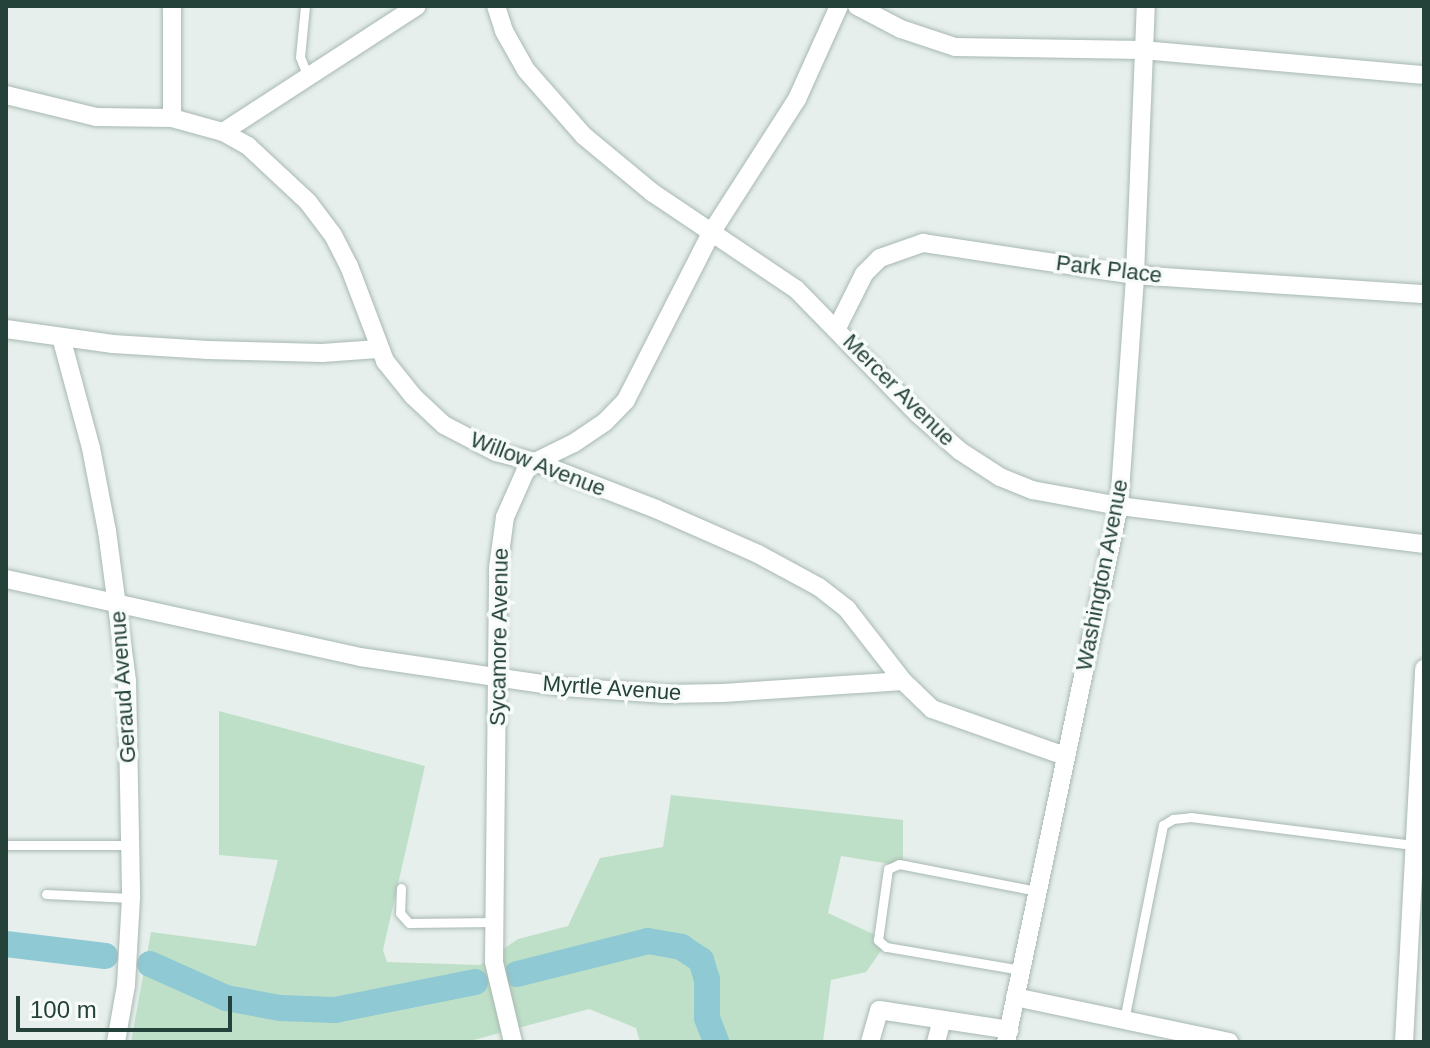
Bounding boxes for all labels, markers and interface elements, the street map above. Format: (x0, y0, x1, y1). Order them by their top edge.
street label: Park Place (1055, 249, 1163, 289)
street label: Mercer Avenue (837, 328, 961, 452)
street label: Willow Avenue (466, 426, 610, 502)
street label: Washington Avenue (1070, 476, 1134, 674)
street label: Sycamore Avenue (484, 547, 514, 727)
street label: Geraud Avenue (104, 609, 142, 765)
street label: Myrtle Avenue (541, 670, 683, 706)
scale bar (20, 980, 236, 1030)
text: 100 m (30, 996, 97, 1023)

